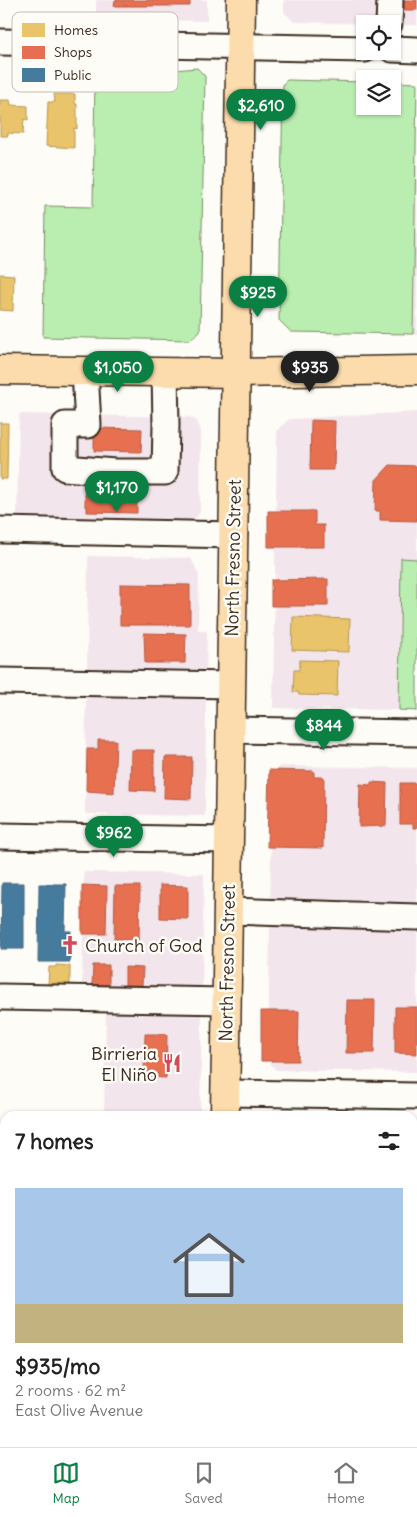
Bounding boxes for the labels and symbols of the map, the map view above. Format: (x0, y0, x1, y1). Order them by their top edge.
legend (12, 12, 178, 92)
text: Homes (54, 21, 98, 39)
text: Shops (54, 43, 92, 61)
text: Public (54, 66, 92, 84)
pin: $2,610 (220, 88, 302, 131)
pin: $925 (228, 276, 288, 318)
pin: $1,050 (77, 350, 159, 393)
pin: $935 (280, 350, 340, 393)
pin: $1,170 (76, 470, 158, 513)
street label: North Fresno Street (220, 479, 246, 637)
pin: $844 (294, 708, 354, 751)
pin: $962 (84, 816, 144, 858)
street label: North Fresno Street (214, 884, 240, 1042)
church icon: Church of God (59, 934, 81, 956)
place label: Church of God (85, 934, 203, 957)
place label: Birrieria El Niño (91, 1042, 157, 1086)
restaurant icon: Birrieria El Niño (161, 1052, 183, 1074)

